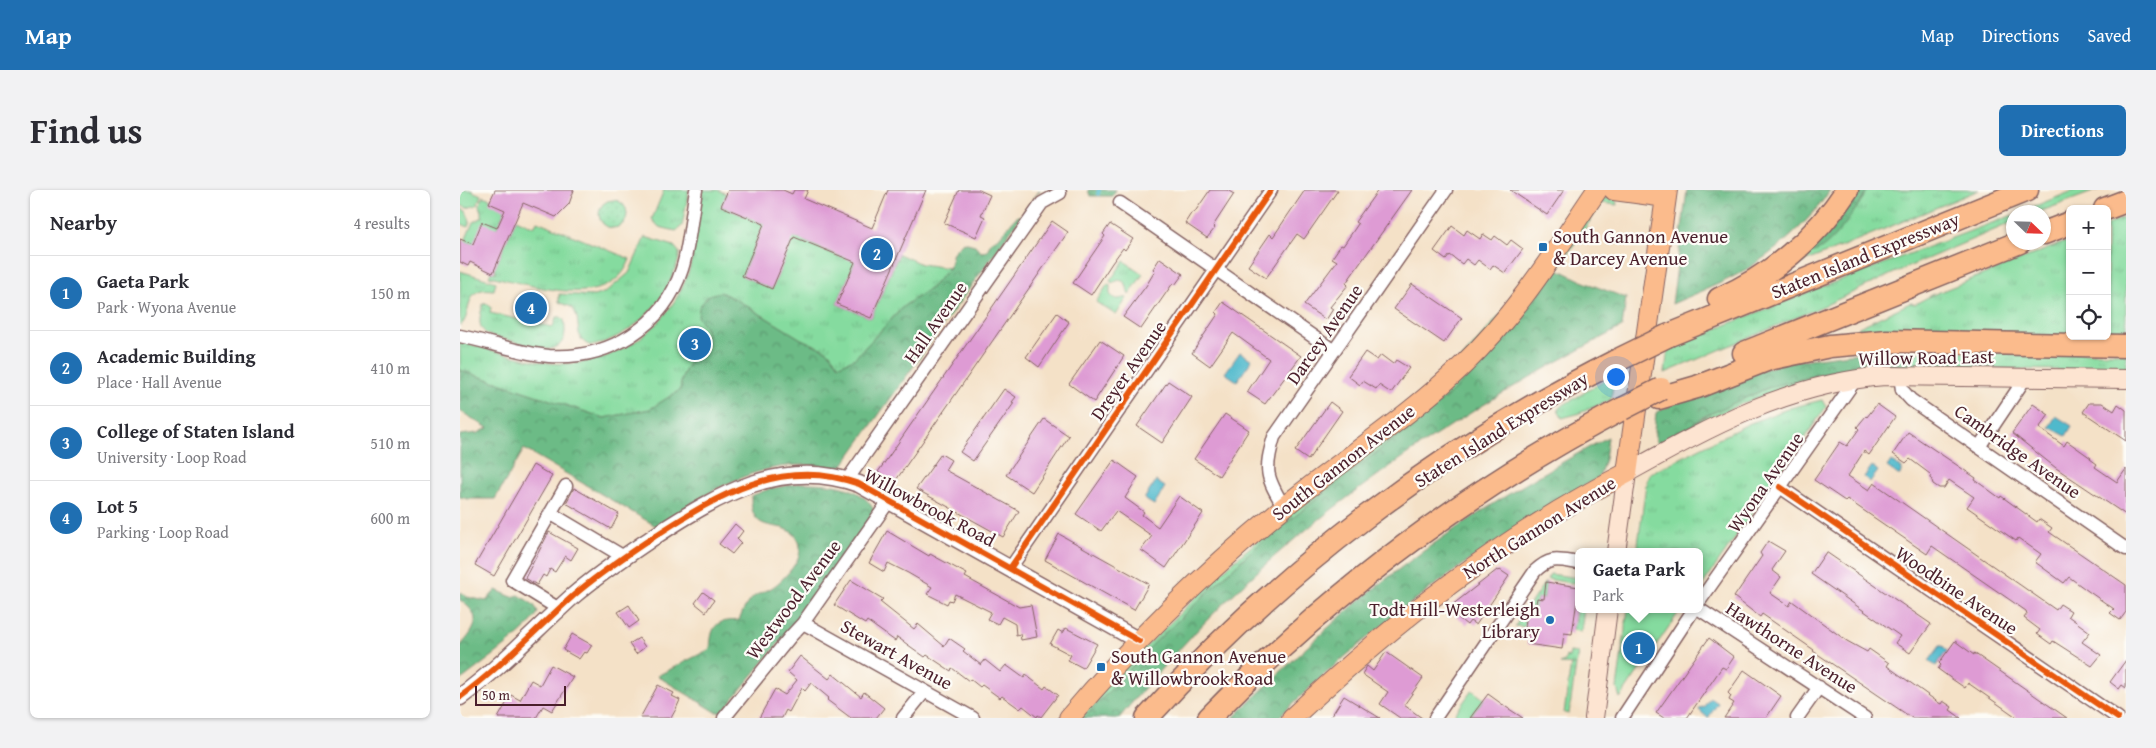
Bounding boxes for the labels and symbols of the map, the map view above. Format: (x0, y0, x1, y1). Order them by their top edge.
street label: Staten Island Expressway (1767, 204, 1964, 306)
north arrow (2006, 205, 2051, 250)
place label: South Gannon Avenue & Darcey Avenue (1553, 222, 1728, 272)
pin: 2 (861, 235, 893, 273)
marker: South Gannon Avenue & Darcey Avenue (1537, 241, 1549, 253)
street label: Hall Avenue (896, 275, 974, 369)
street label: Darcey Avenue (1279, 278, 1369, 390)
pin: 4 (515, 289, 547, 327)
street label: Dreyer Avenue (1083, 314, 1173, 426)
pin: 3 (679, 325, 711, 363)
street label: Willow Road East (1858, 342, 1995, 372)
street label: Staten Island Expressway (1408, 364, 1594, 494)
your location (1603, 364, 1629, 390)
street label: South Gannon Avenue (1265, 397, 1421, 527)
street label: Cambridge Avenue (1949, 397, 2087, 505)
street label: Wyona Avenue (1720, 426, 1810, 538)
street label: Willowbrook Road (859, 461, 1002, 554)
street label: North Gannon Avenue (1457, 468, 1621, 585)
street label: Westwood Avenue (739, 533, 848, 665)
street label: Woodbine Avenue (1890, 539, 2024, 641)
street label: Hawthorne Avenue (1721, 594, 1863, 700)
place label: Todt Hill-Westerleigh Library (1369, 595, 1541, 645)
street label: Stewart Avenue (836, 612, 958, 696)
marker: Todt Hill-Westerleigh Library (1544, 614, 1556, 626)
pin: 1 (1623, 629, 1655, 667)
place label: South Gannon Avenue & Willowbrook Road (1111, 642, 1286, 692)
marker: South Gannon Avenue & Willowbrook Road (1095, 661, 1107, 673)
scale bar (475, 683, 566, 706)

